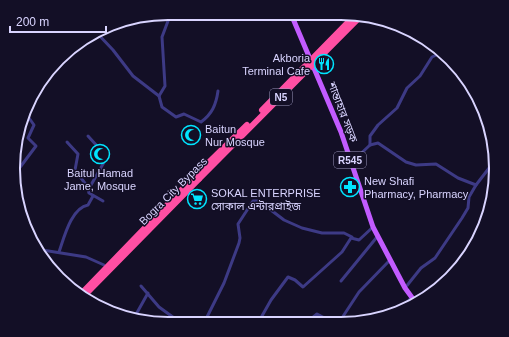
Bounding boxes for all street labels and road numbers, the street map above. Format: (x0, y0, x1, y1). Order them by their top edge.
street label: শান্তাহার সড়ক (326, 79, 360, 144)
road number: N5 (270, 89, 292, 105)
road number: R545 (334, 152, 366, 168)
street label: Bogra City Bypass (137, 154, 210, 227)

